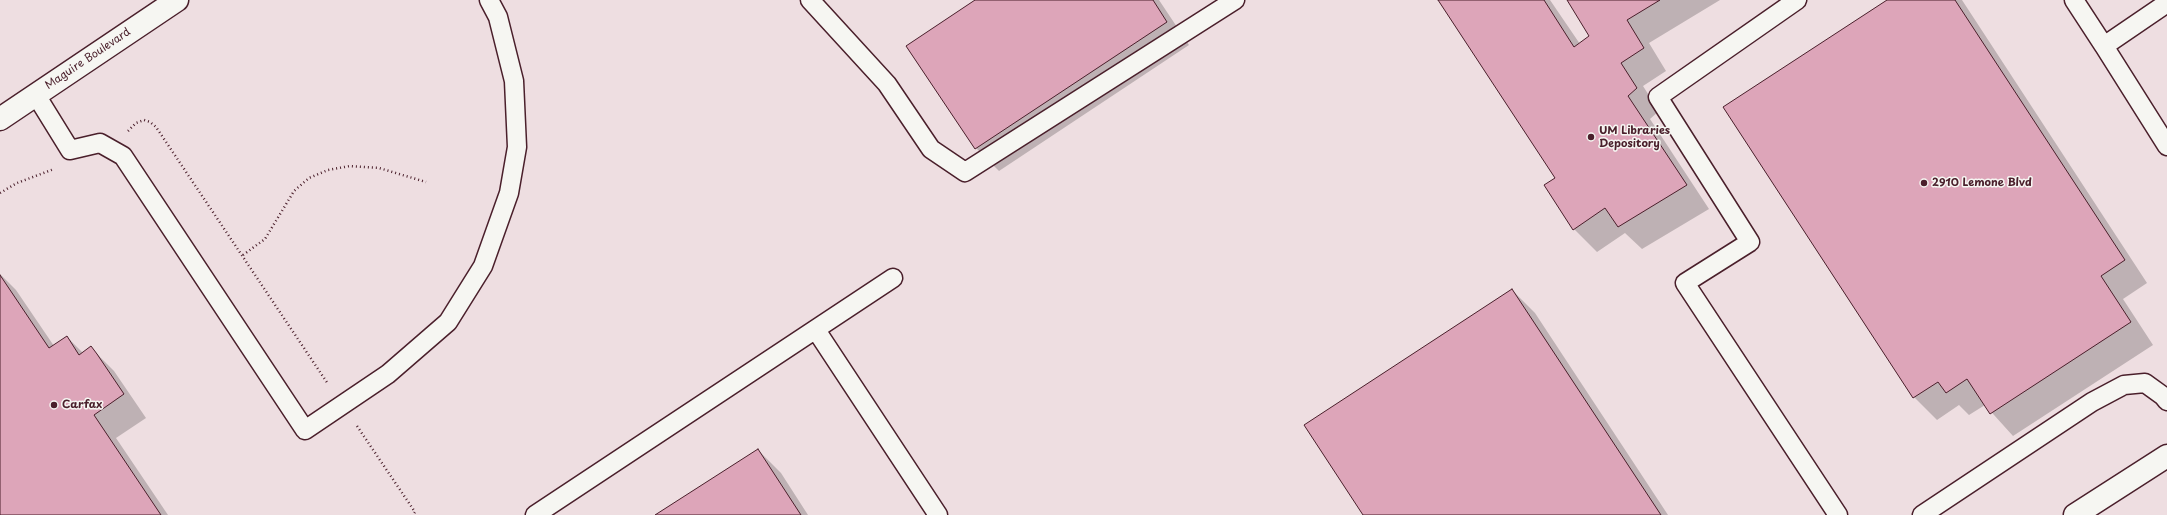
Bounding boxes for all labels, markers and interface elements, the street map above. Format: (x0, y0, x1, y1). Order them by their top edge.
street label: Maguire Boulevard (43, 26, 133, 92)
place label: UM Libraries Depository (1599, 124, 1670, 150)
marker: UM Libraries Depository (1586, 132, 1596, 142)
place label: 2910 Lemone Blvd (1932, 176, 2032, 190)
marker: 2910 Lemone Blvd (1919, 178, 1929, 188)
place label: Carfax (62, 398, 102, 412)
marker: Carfax (49, 400, 59, 410)

